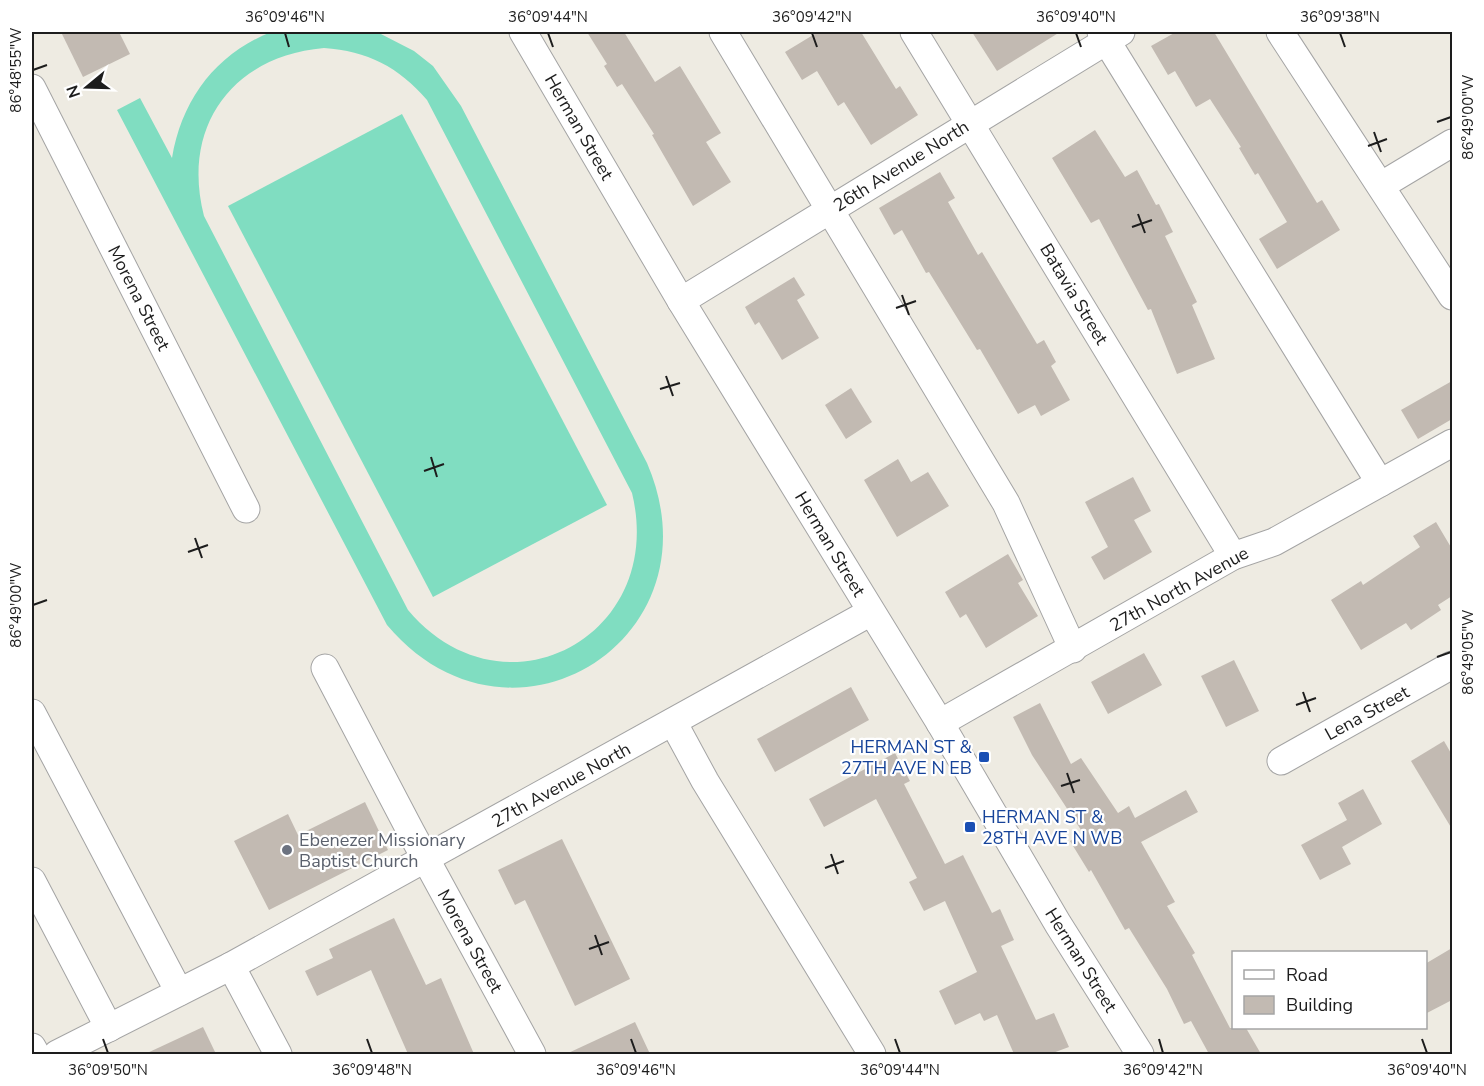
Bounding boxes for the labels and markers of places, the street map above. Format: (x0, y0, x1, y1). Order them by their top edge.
place label: HERMAN ST & 27TH AVE N EB (841, 735, 973, 780)
marker: HERMAN ST & 27TH AVE N EB (977, 750, 991, 764)
place label: HERMAN ST & 28TH AVE N WB (982, 805, 1122, 850)
marker: HERMAN ST & 28TH AVE N WB (963, 820, 977, 834)
place label: Ebenezer Missionary Baptist Church (299, 828, 466, 873)
marker: Ebenezer Missionary Baptist Church (280, 843, 294, 857)

